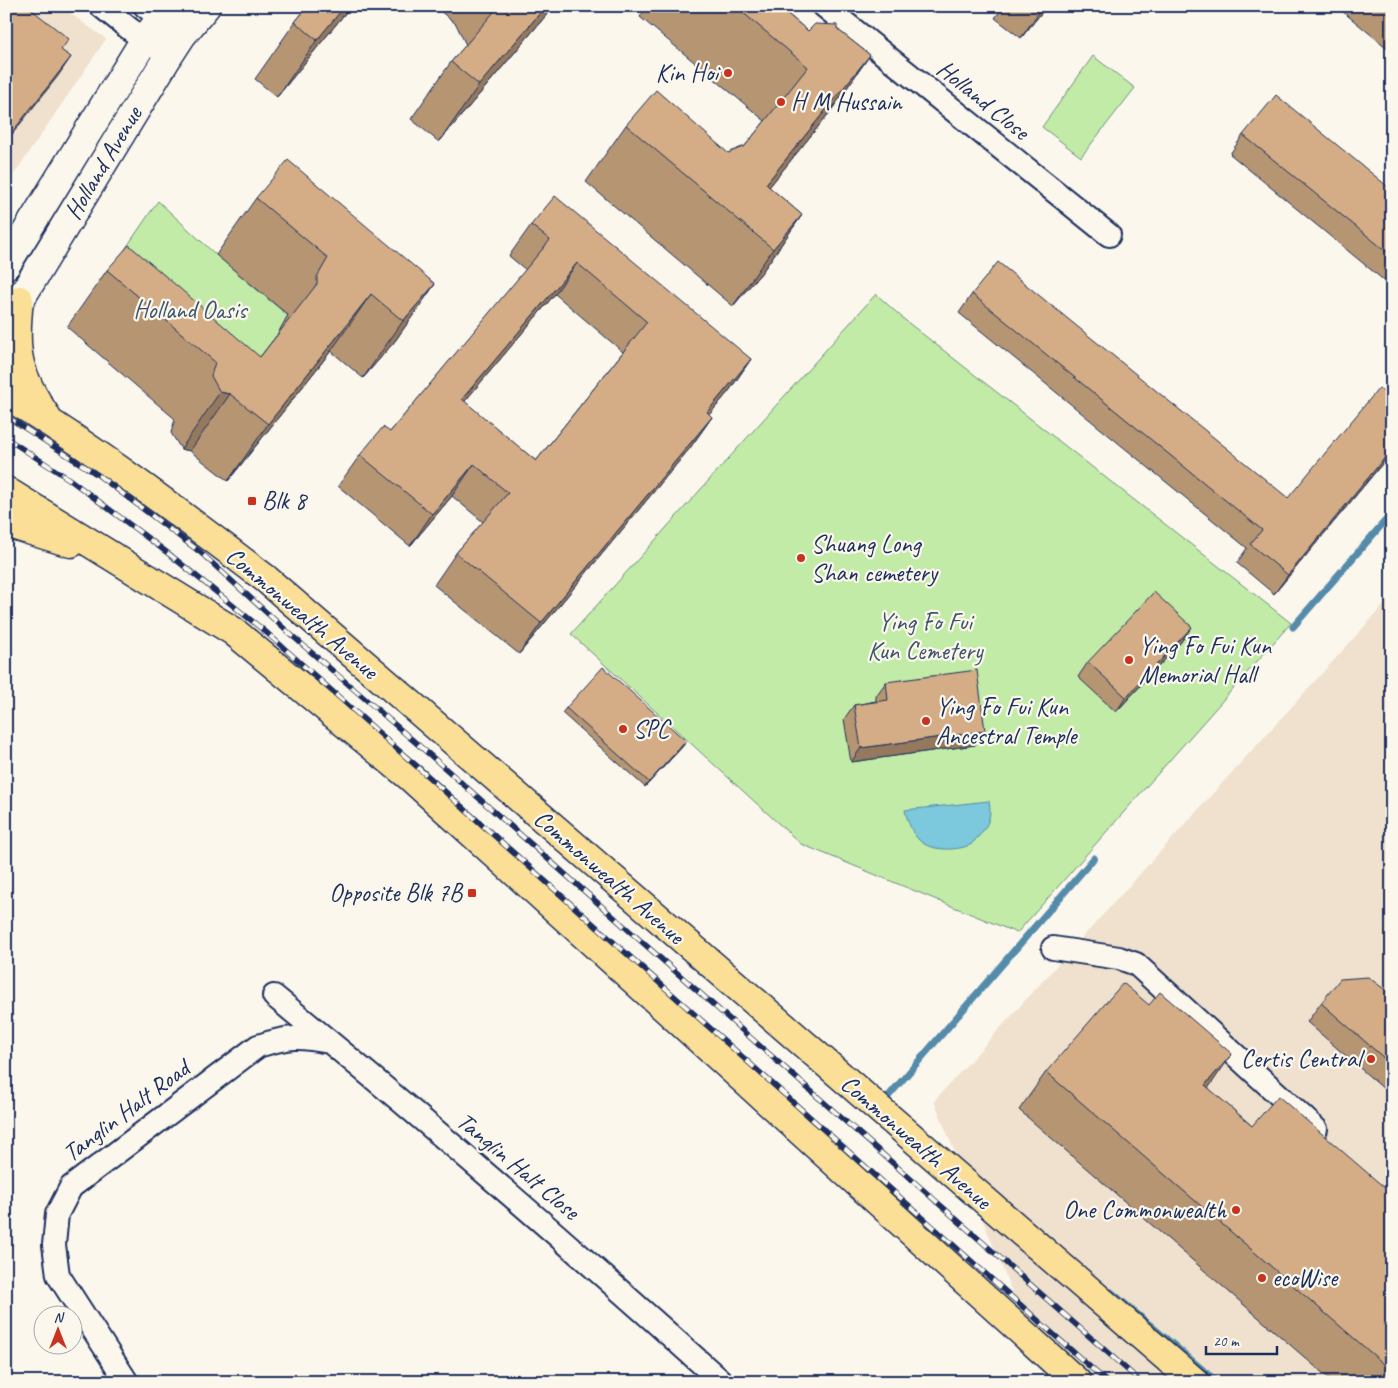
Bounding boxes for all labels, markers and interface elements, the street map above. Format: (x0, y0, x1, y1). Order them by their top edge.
street label: Holland Close (930, 53, 1037, 148)
place label: Kin Hoi (656, 57, 721, 89)
marker: Kin Hoi (722, 67, 734, 79)
place label: H M Hussain (791, 86, 903, 118)
marker: H M Hussain (775, 96, 787, 108)
street label: Holland Avenue (57, 99, 150, 225)
park label: Holland Oasis (134, 294, 249, 326)
place label: Blk 8 (262, 485, 309, 517)
marker: Blk 8 (246, 495, 258, 507)
place label: Shuang Long Shan cemetery (811, 528, 939, 589)
street label: Commonwealth Avenue (219, 540, 386, 687)
marker: Shuang Long Shan cemetery (795, 552, 807, 564)
park label: Ying Fo Fui Kun Cemetery (867, 606, 984, 667)
place label: Ying Fo Fui Kun Memorial Hall (1139, 630, 1272, 691)
marker: Ying Fo Fui Kun Memorial Hall (1123, 654, 1135, 666)
place label: Ying Fo Fui Kun Ancestral Temple (936, 691, 1078, 752)
place label: SPC (633, 713, 672, 745)
marker: Ying Fo Fui Kun Ancestral Temple (920, 715, 932, 727)
marker: SPC (617, 723, 629, 735)
street label: Commonwealth Avenue (527, 803, 692, 953)
place label: Opposite Blk 7B (329, 877, 464, 909)
marker: Opposite Blk 7B (466, 887, 478, 899)
place label: Certis Central (1241, 1043, 1366, 1075)
street label: Tanglin Halt Road (56, 1050, 199, 1169)
marker: Certis Central (1365, 1053, 1377, 1065)
street label: Commonwealth Avenue (834, 1068, 999, 1218)
street label: Tanglin Halt Close (450, 1105, 588, 1228)
place label: One Commonwealth (1063, 1194, 1228, 1226)
marker: One Commonwealth (1230, 1204, 1242, 1216)
place label: ecoWise (1272, 1262, 1339, 1294)
marker: ecoWise (1256, 1272, 1268, 1284)
north arrow (32, 1306, 82, 1356)
text: N (54, 1309, 65, 1326)
scale bar (1206, 1323, 1277, 1355)
text: 20 m (1213, 1332, 1240, 1351)

